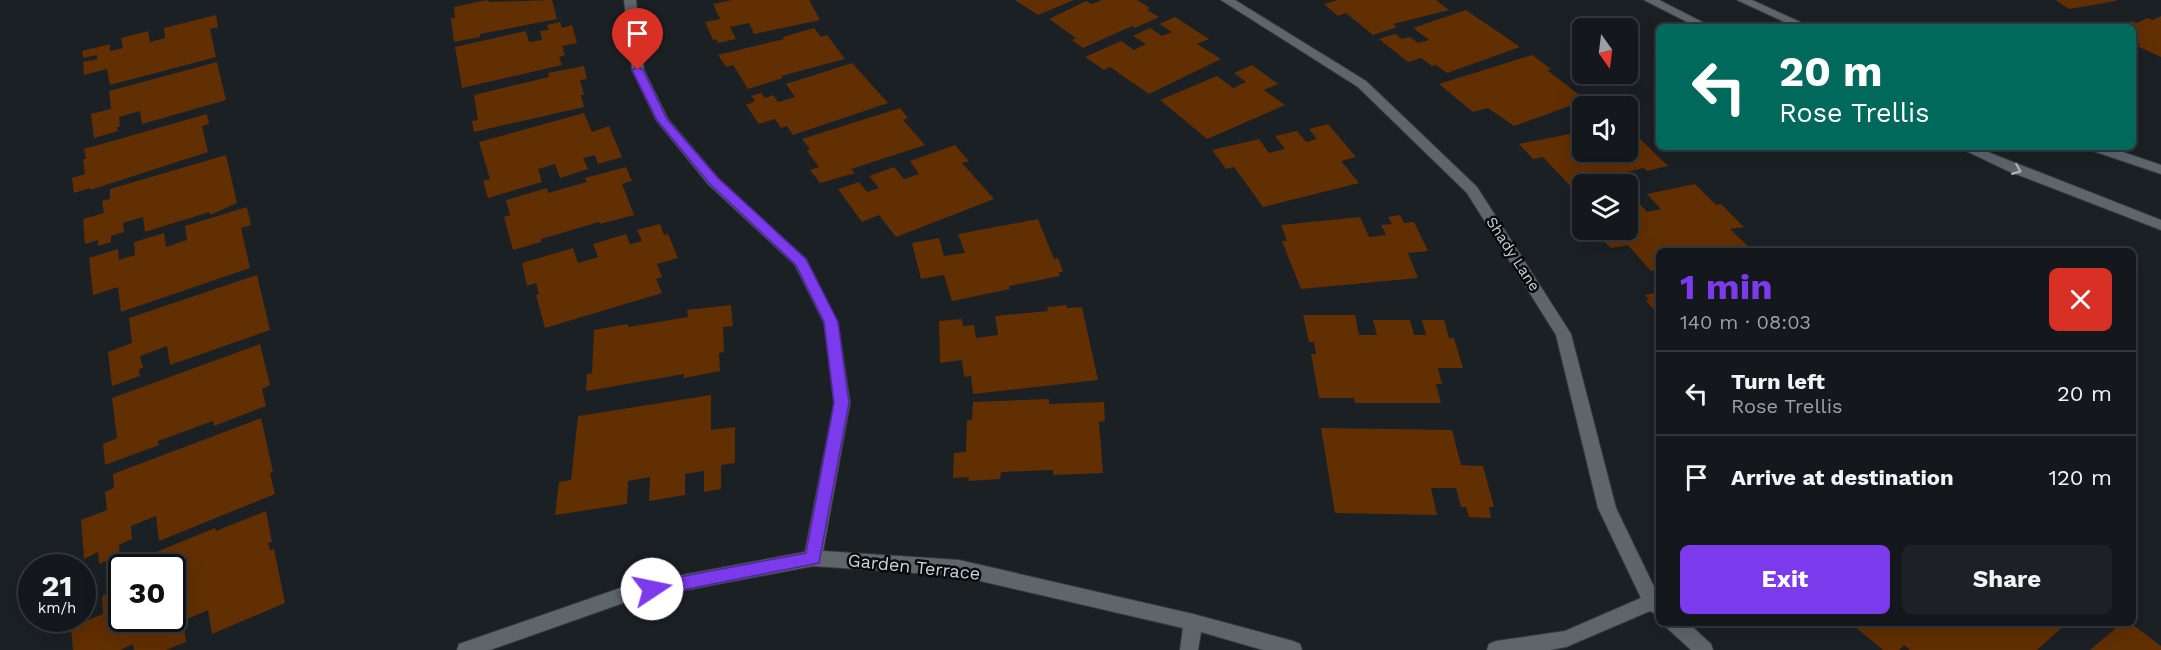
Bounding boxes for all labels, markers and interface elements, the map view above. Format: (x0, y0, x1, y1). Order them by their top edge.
pin (612, 8, 663, 70)
icon: arrive (621, 17, 654, 50)
north arrow (1572, 18, 1638, 84)
map controls (1572, 18, 1638, 240)
text: 20 m (1779, 47, 1883, 96)
icon: left (1680, 48, 1758, 126)
button: sound (1572, 96, 1638, 162)
text: Rose Trellis (1779, 97, 1930, 129)
one-way arrow (2011, 163, 2022, 175)
button: layers (1572, 174, 1638, 240)
street label: Shady Lane (1482, 214, 1544, 294)
text: 1 min (1680, 266, 1772, 308)
button: close (2049, 268, 2112, 331)
text: 140 m · 08:03 (1680, 310, 1811, 334)
text: Turn left (1731, 369, 1825, 394)
icon: left (1680, 377, 1713, 410)
text: 20 m (2057, 381, 2112, 406)
text: Rose Trellis (1731, 394, 1843, 418)
icon: arrive (1680, 461, 1713, 494)
text: Arrive at destination (1731, 465, 1954, 490)
text: 120 m (2048, 465, 2112, 490)
button: Exit (1680, 545, 1890, 614)
button: Share (1902, 545, 2112, 614)
street label: Garden Terrace (847, 549, 981, 584)
speed limit sign: 30 (108, 554, 186, 632)
position arrow (620, 557, 684, 621)
text: 21 (42, 568, 72, 603)
text: km/h (38, 599, 76, 617)

